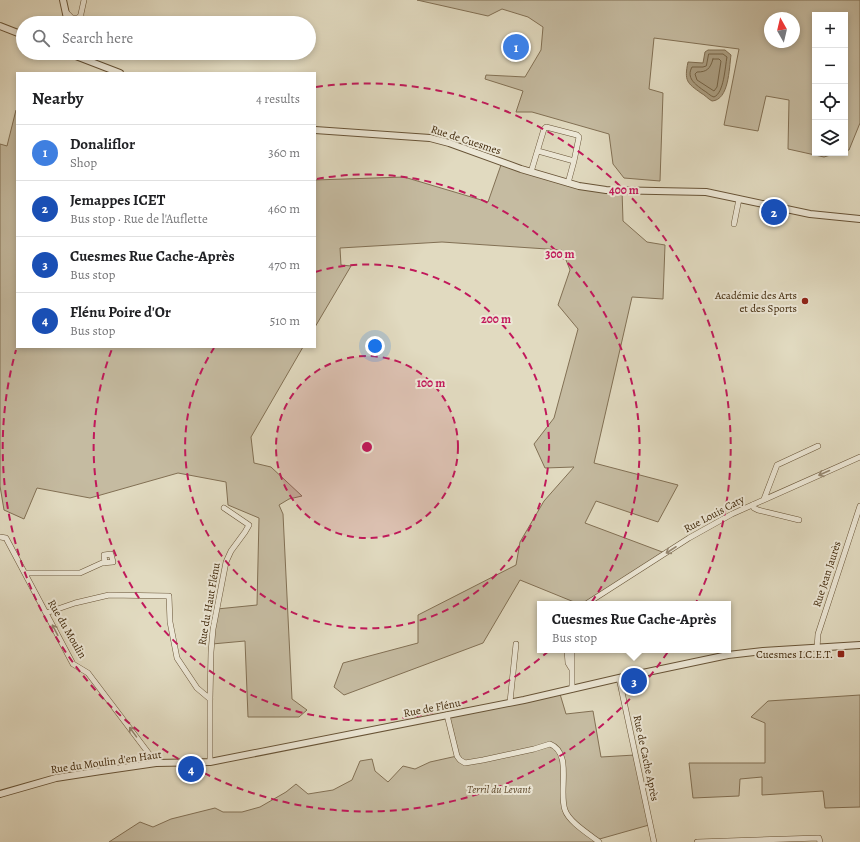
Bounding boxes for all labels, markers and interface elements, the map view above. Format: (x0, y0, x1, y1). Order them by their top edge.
north arrow (764, 12, 800, 48)
map controls (812, 12, 848, 156)
button: + (812, 12, 848, 48)
search box (16, 16, 316, 60)
icon: search (30, 27, 52, 49)
text: Search here (62, 28, 133, 48)
pin: 1 (503, 32, 529, 62)
button: − (812, 48, 848, 84)
button: locate (812, 84, 848, 120)
text: Nearby (32, 87, 83, 110)
text: 4 results (256, 90, 300, 107)
button: layers (812, 120, 848, 156)
street label: Rue de Cuesmes (429, 122, 503, 158)
text: Donaliflor (70, 134, 135, 154)
text: 1 (43, 144, 47, 161)
text: 360 m (268, 144, 300, 161)
text: Shop (70, 154, 97, 171)
text: 400 m (609, 182, 639, 198)
text: Jemappes ICET (70, 190, 165, 210)
pin: 2 (761, 197, 787, 227)
text: 2 (42, 200, 48, 217)
text: 460 m (268, 200, 300, 217)
text: Bus stop · Rue de l'Auflette (70, 210, 208, 227)
text: Cuesmes Rue Cache-Après (70, 246, 235, 266)
text: 300 m (545, 246, 575, 262)
text: 3 (42, 256, 48, 273)
text: 470 m (268, 256, 300, 273)
text: Bus stop (70, 266, 115, 283)
place label: Académie des Arts et des Sports (714, 288, 797, 316)
marker: Académie des Arts et des Sports (800, 296, 810, 306)
text: Flénu Poire d'Or (70, 302, 171, 322)
text: 200 m (481, 311, 511, 327)
text: 4 (42, 312, 48, 329)
text: 510 m (270, 312, 300, 329)
text: Bus stop (70, 322, 115, 339)
your location (365, 336, 385, 356)
text: 100 m (417, 375, 445, 391)
centre of rings (360, 440, 374, 454)
one-way arrow (819, 470, 831, 477)
street label: Rue Louis Caty (681, 492, 747, 536)
street label: Rue Jean Jaurès (809, 539, 845, 609)
one-way arrow (666, 546, 677, 554)
street label: Rue du Haut Flénu (194, 561, 224, 647)
street label: Rue du Moulin (44, 597, 90, 661)
popup (537, 601, 731, 653)
text: Cuesmes Rue Cache-Après (552, 609, 716, 629)
one-way arrow (50, 624, 58, 636)
text: Bus stop (552, 629, 597, 646)
place label: Cuesmes I.C.E.T. (756, 647, 833, 662)
marker: Cuesmes I.C.E.T. (836, 649, 846, 659)
pin: 3 (621, 666, 647, 696)
street label: Rue de Flénu (402, 695, 462, 721)
street label: Rue de Cache Après (630, 714, 662, 802)
one-way arrow (129, 726, 137, 737)
street label: Rue du Moulin d'en Haut (50, 747, 163, 777)
pin: 4 (178, 754, 204, 784)
park label: Terril du Levant (467, 782, 532, 797)

